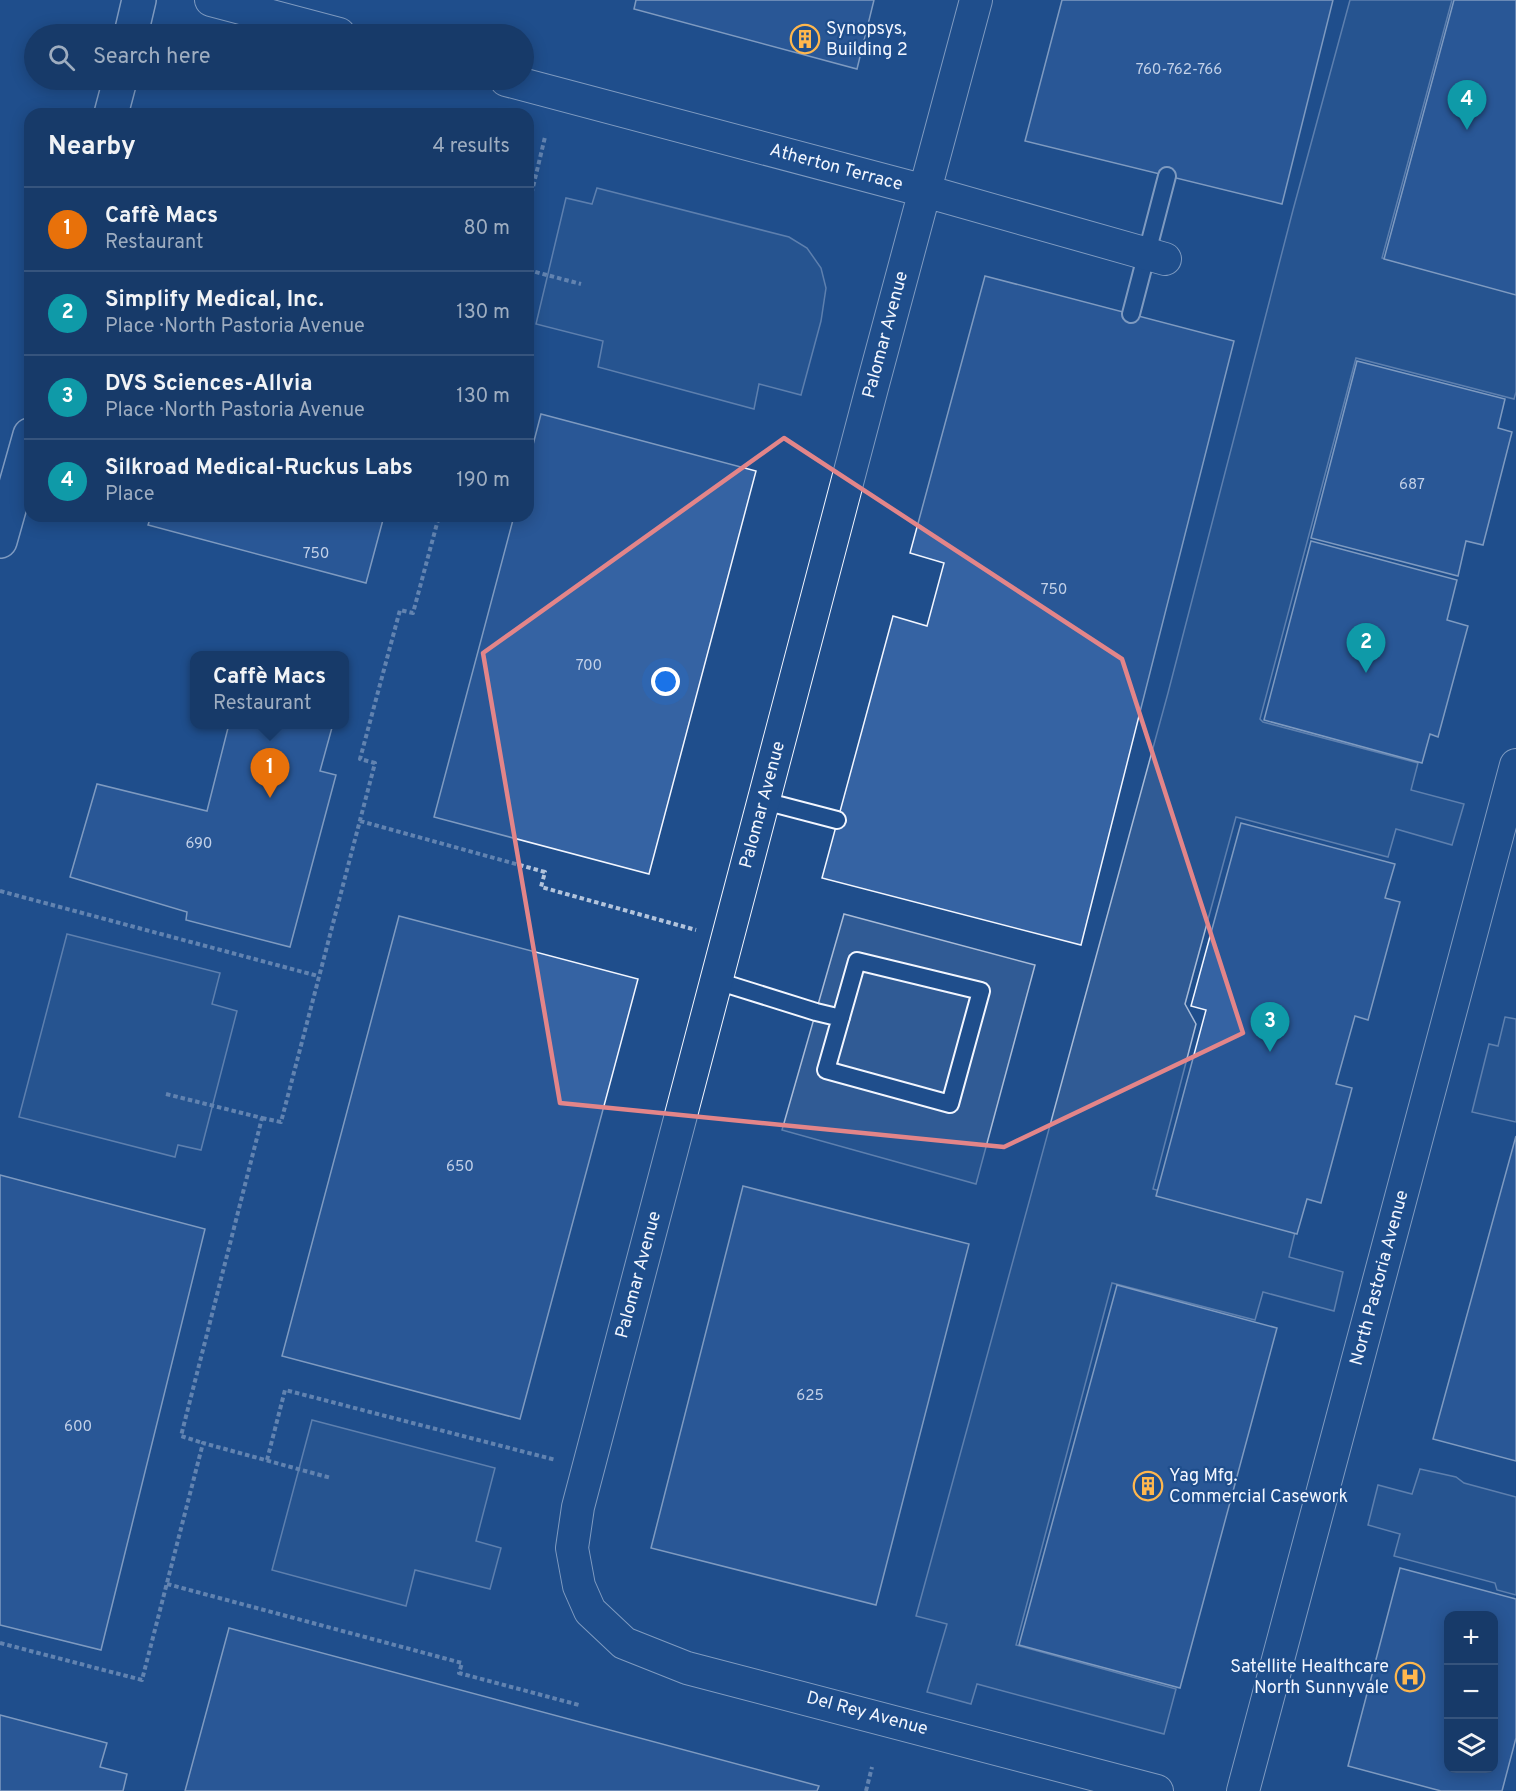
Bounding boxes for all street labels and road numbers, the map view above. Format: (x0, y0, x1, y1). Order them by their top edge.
street label: Atherton Terrace (767, 139, 905, 197)
street label: Palomar Avenue (858, 269, 914, 401)
street label: Palomar Avenue (735, 739, 791, 871)
street label: North Pastoria Avenue (1346, 1188, 1414, 1368)
street label: Palomar Avenue (611, 1209, 667, 1341)
street label: Del Rey Avenue (804, 1687, 930, 1741)

